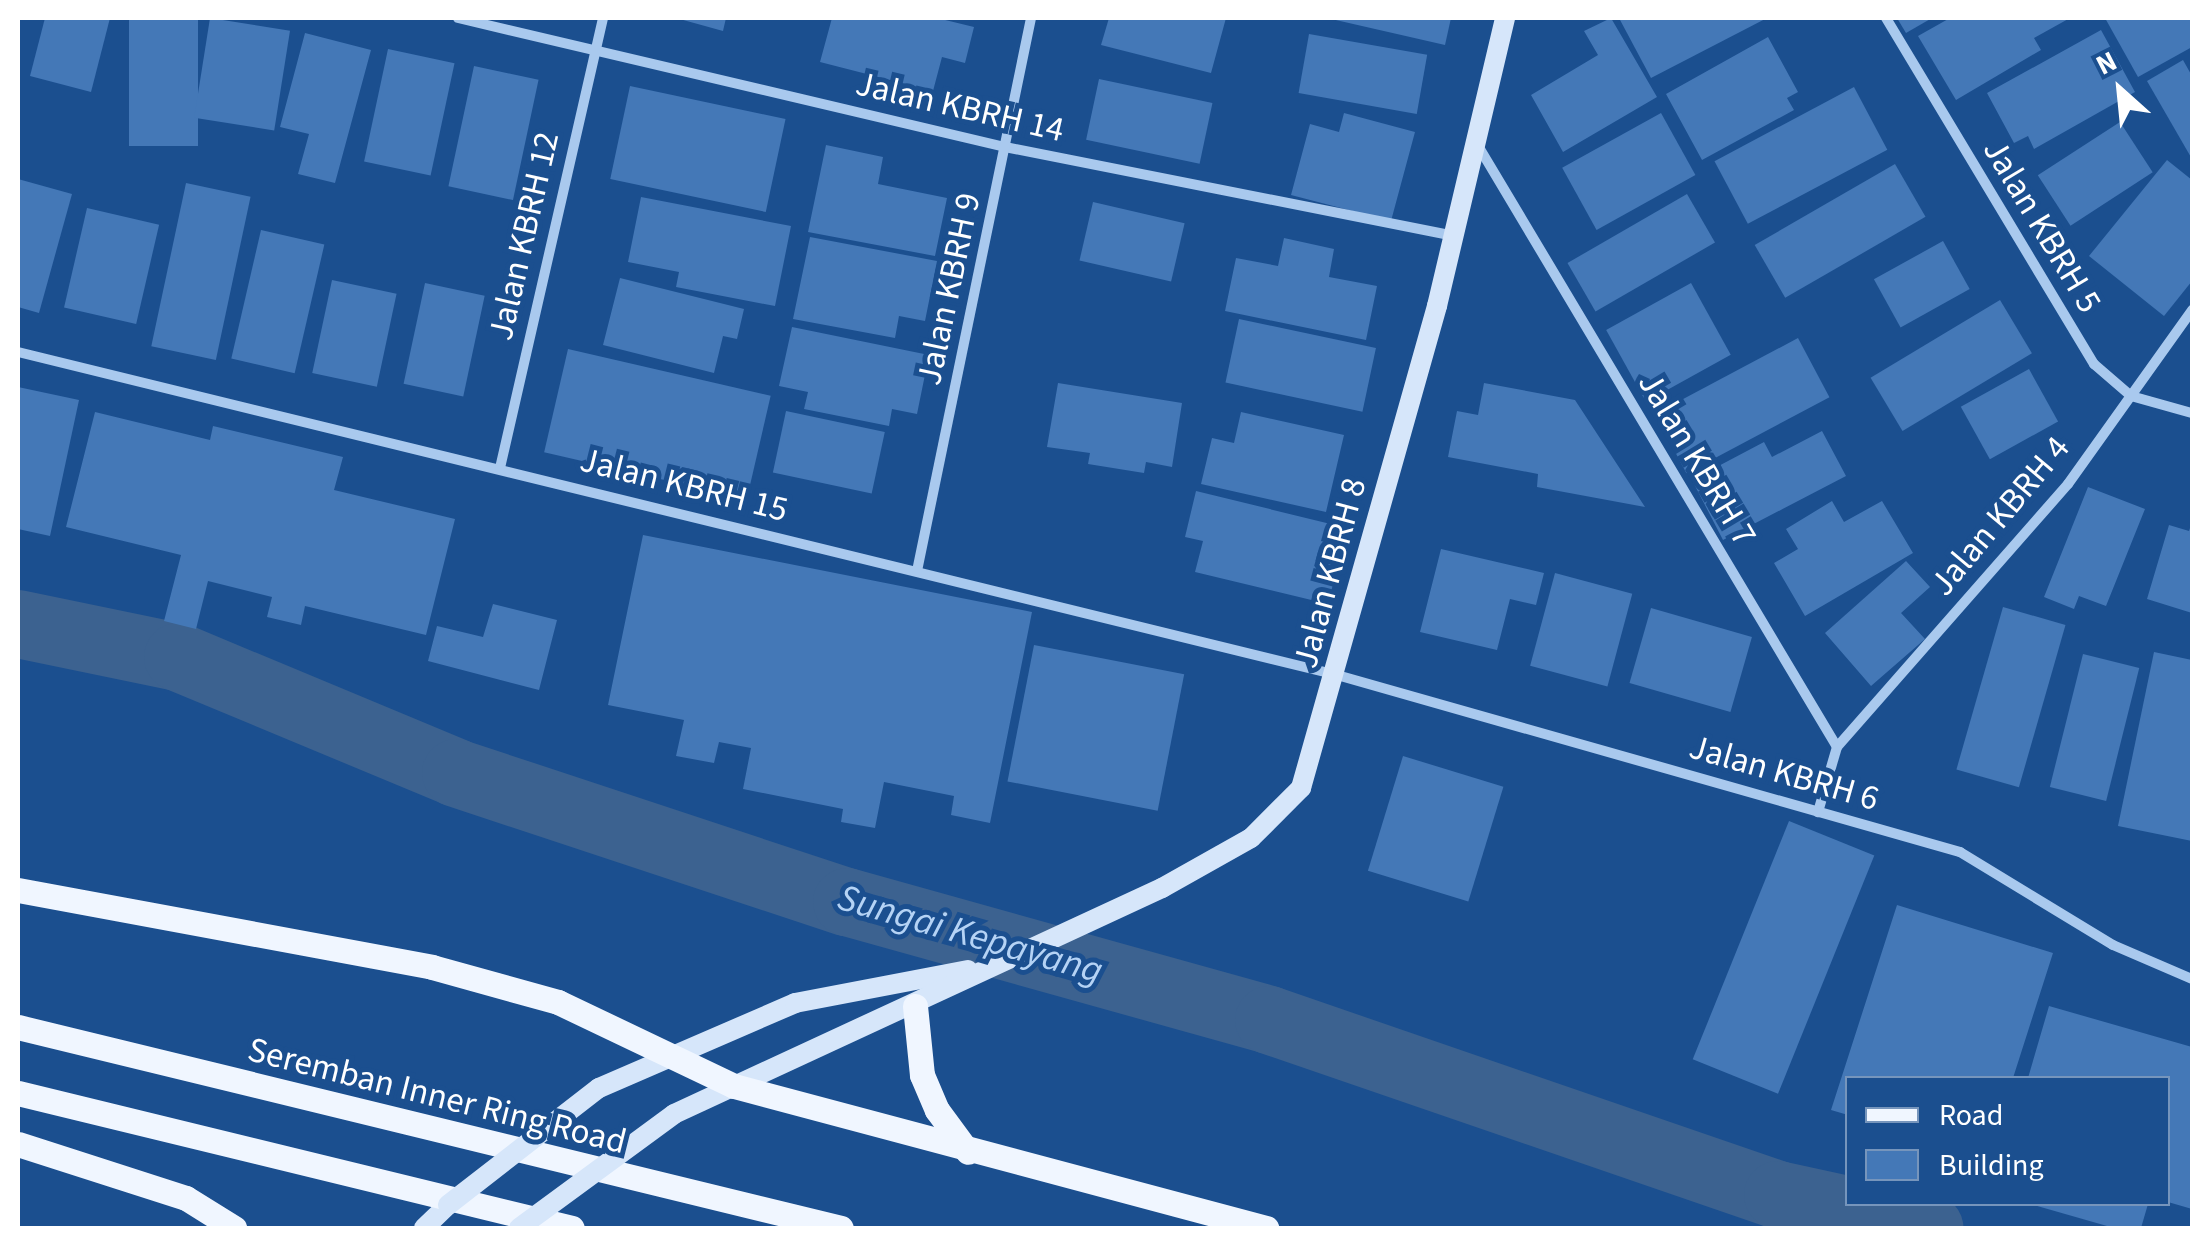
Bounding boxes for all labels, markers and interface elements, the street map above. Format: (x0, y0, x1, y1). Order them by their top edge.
north arrow (2070, 40, 2170, 140)
text: N (2089, 41, 2124, 85)
street label: Jalan KBRH 14 (852, 63, 1068, 151)
street label: Jalan KBRH 12 (480, 128, 568, 344)
street label: Jalan KBRH 5 (1974, 132, 2110, 320)
street label: Jalan KBRH 9 (908, 189, 990, 389)
street label: Jalan KBRH 7 (1629, 365, 1765, 553)
street label: Jalan KBRH 4 (1921, 428, 2079, 604)
street label: Jalan KBRH 15 (576, 439, 792, 531)
street label: Jalan KBRH 8 (1284, 473, 1376, 673)
street label: Jalan KBRH 6 (1684, 726, 1884, 820)
water label: Sungai Kepayang (832, 875, 1108, 995)
street label: Seremban Inner Ring Road (244, 1029, 630, 1163)
legend (1845, 1076, 2170, 1206)
text: Road (1939, 1094, 2003, 1137)
text: Building (1939, 1144, 2044, 1187)

